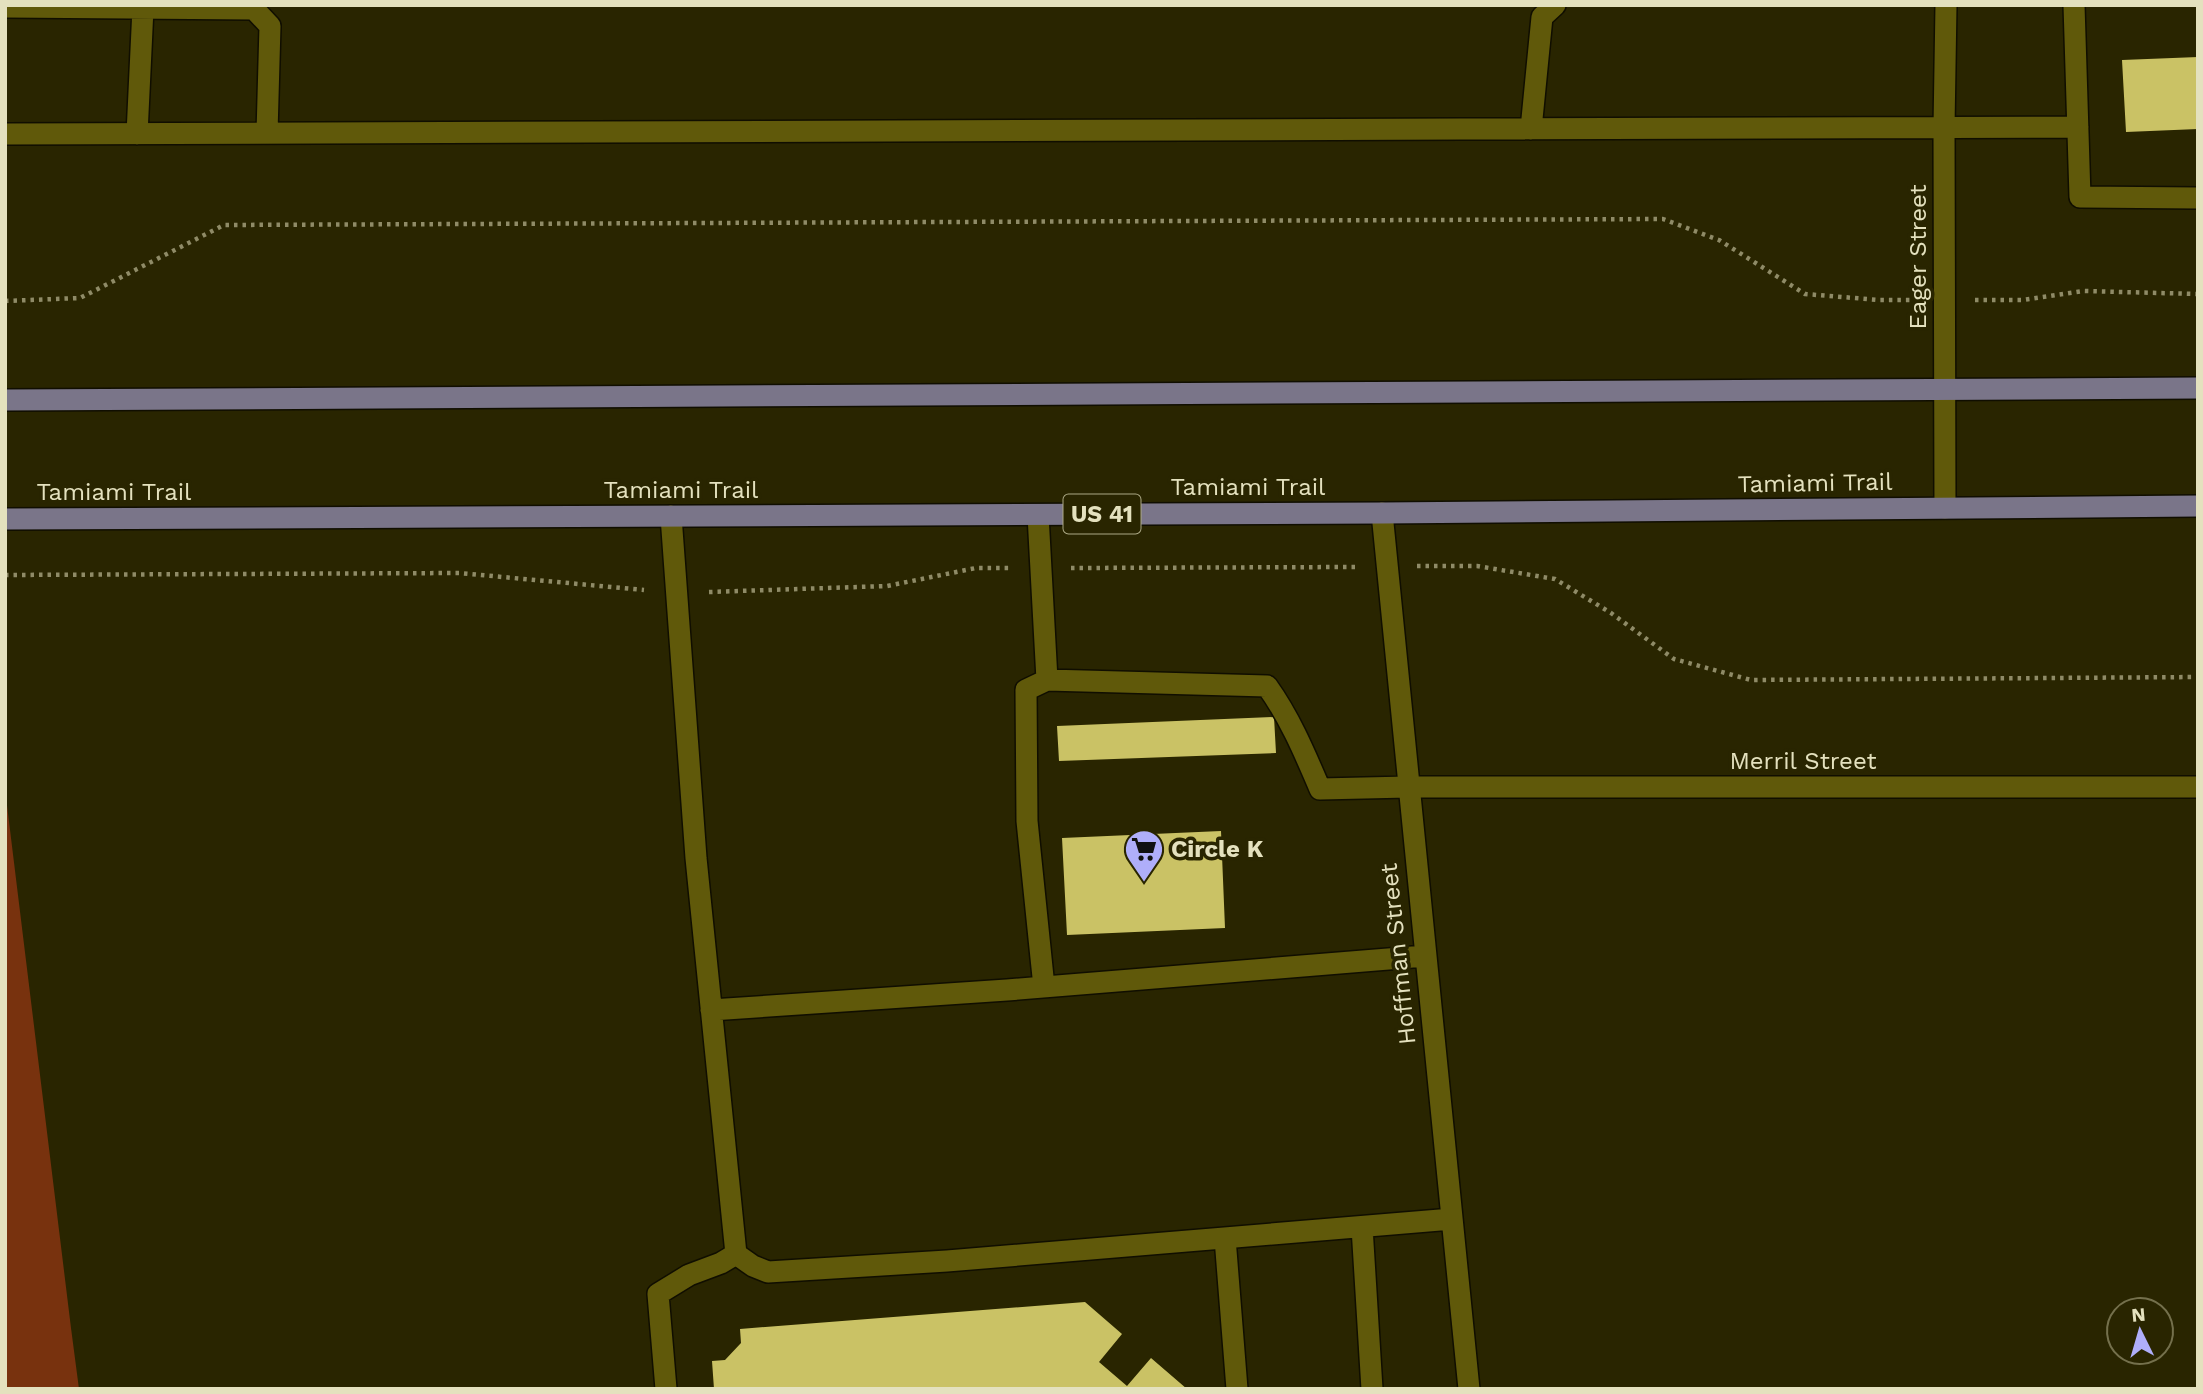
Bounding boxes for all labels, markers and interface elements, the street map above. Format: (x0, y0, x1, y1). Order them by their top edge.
street label: Eager Street (1904, 184, 1932, 330)
street label: Tamiami Trail (1737, 468, 1893, 498)
street label: Tamiami Trail (1171, 473, 1326, 501)
street label: Tamiami Trail (604, 476, 759, 504)
street label: Tamiami Trail (37, 478, 192, 506)
road number: US 41 (1064, 494, 1140, 534)
street label: Merril Street (1729, 747, 1877, 775)
supermarket icon: Circle K (1123, 828, 1165, 883)
place label: Circle K (1171, 835, 1264, 863)
street label: Hoffman Street (1375, 862, 1421, 1046)
north arrow (2105, 1296, 2175, 1366)
text: N (2131, 1302, 2147, 1327)

